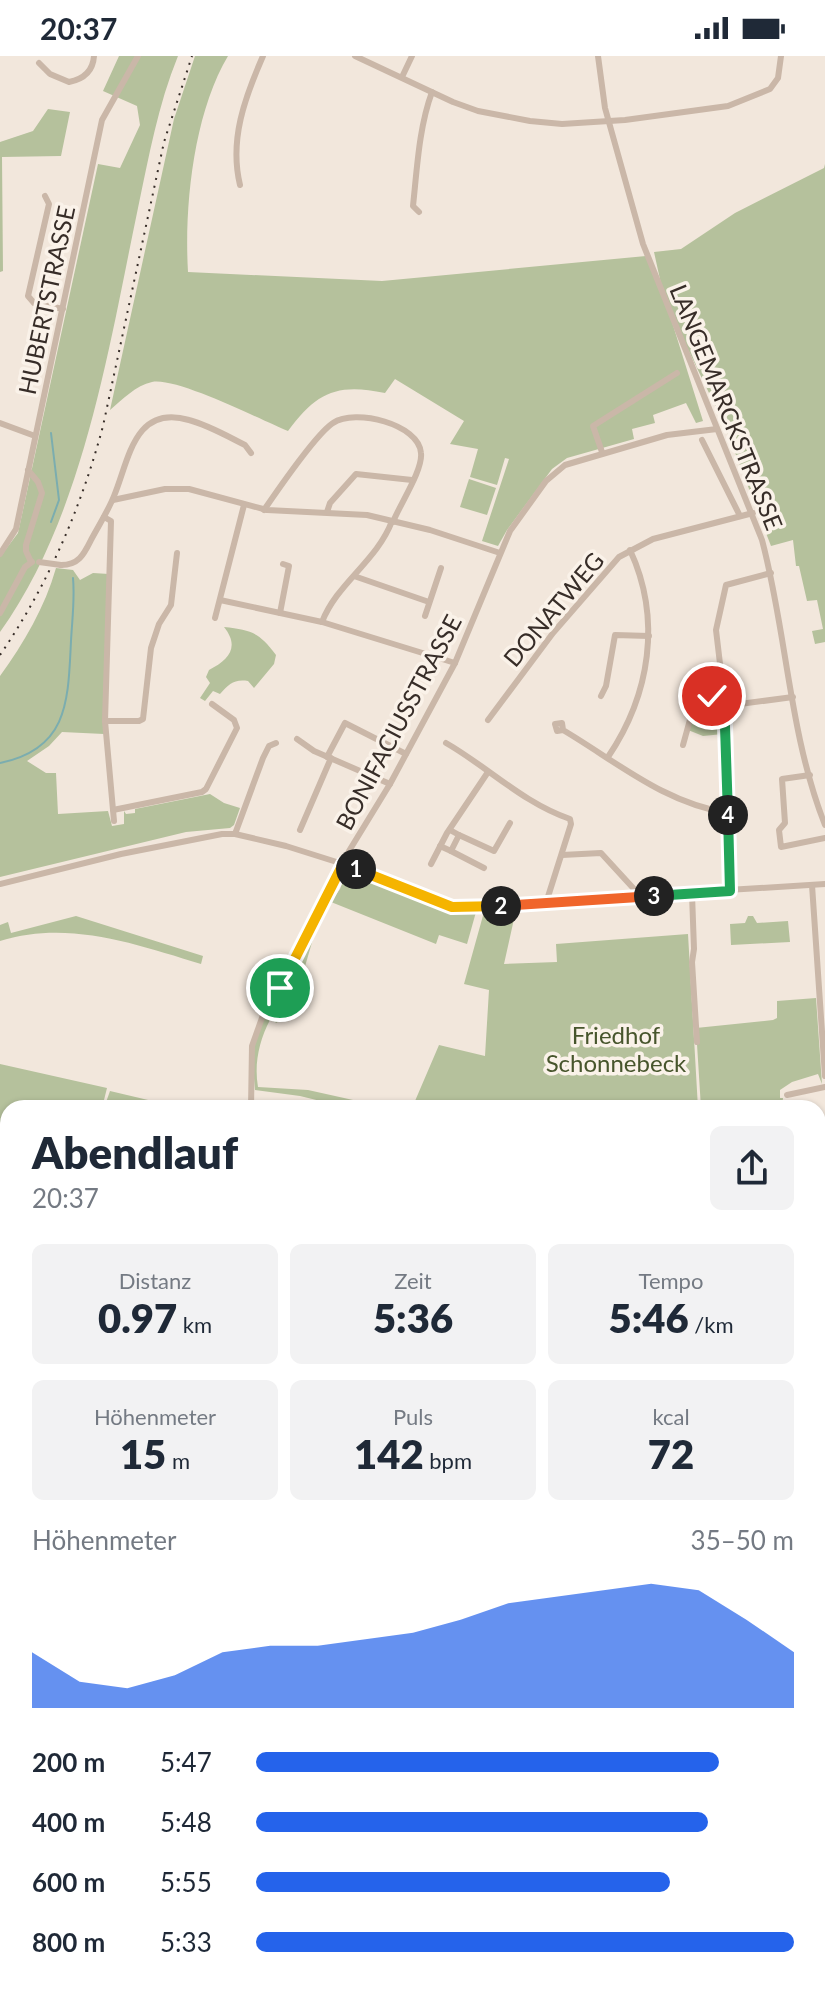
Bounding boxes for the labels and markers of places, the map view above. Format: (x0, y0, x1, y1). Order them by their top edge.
pin (678, 662, 746, 730)
pin: 4 (708, 795, 748, 835)
pin: 1 (336, 849, 376, 889)
pin: 3 (634, 876, 674, 916)
pin: 2 (481, 886, 521, 926)
pin (246, 954, 314, 1022)

